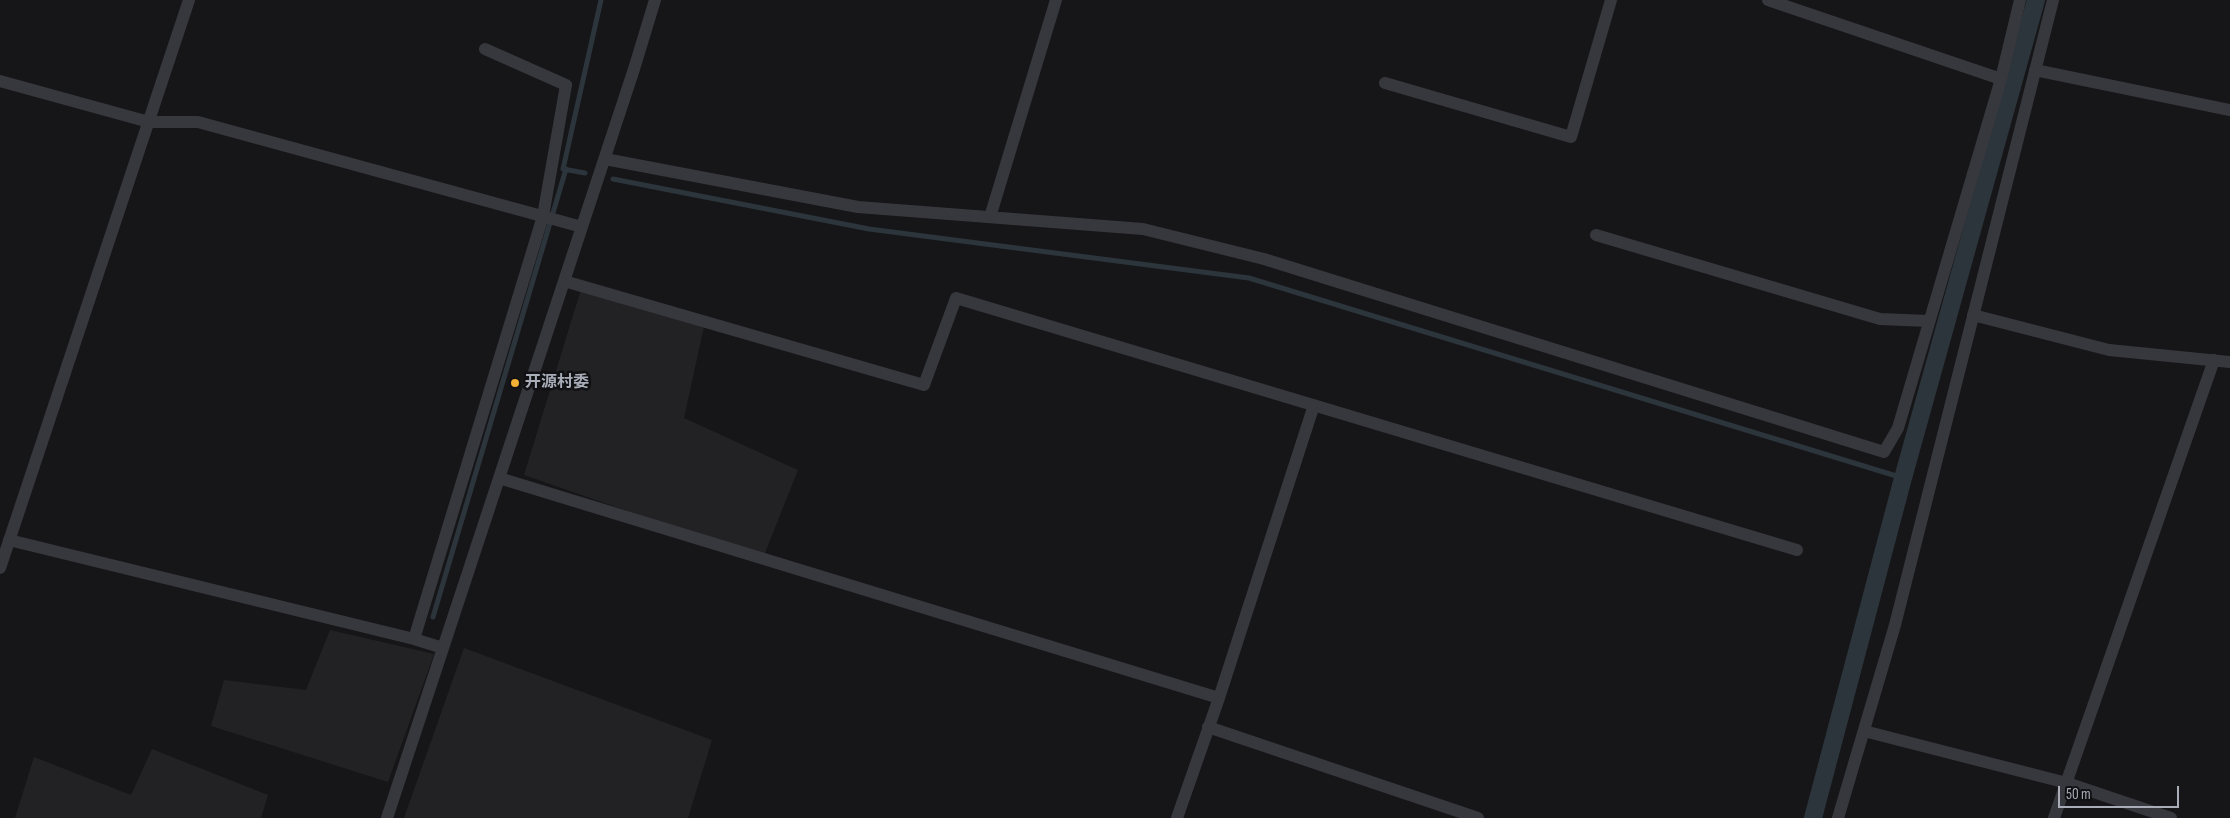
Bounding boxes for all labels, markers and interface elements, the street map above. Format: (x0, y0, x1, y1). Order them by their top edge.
place label: 开源村委 (525, 373, 589, 393)
marker: 开源村委 (509, 377, 521, 389)
scale bar (2060, 776, 2181, 808)
text: 50 m (2066, 785, 2091, 804)

